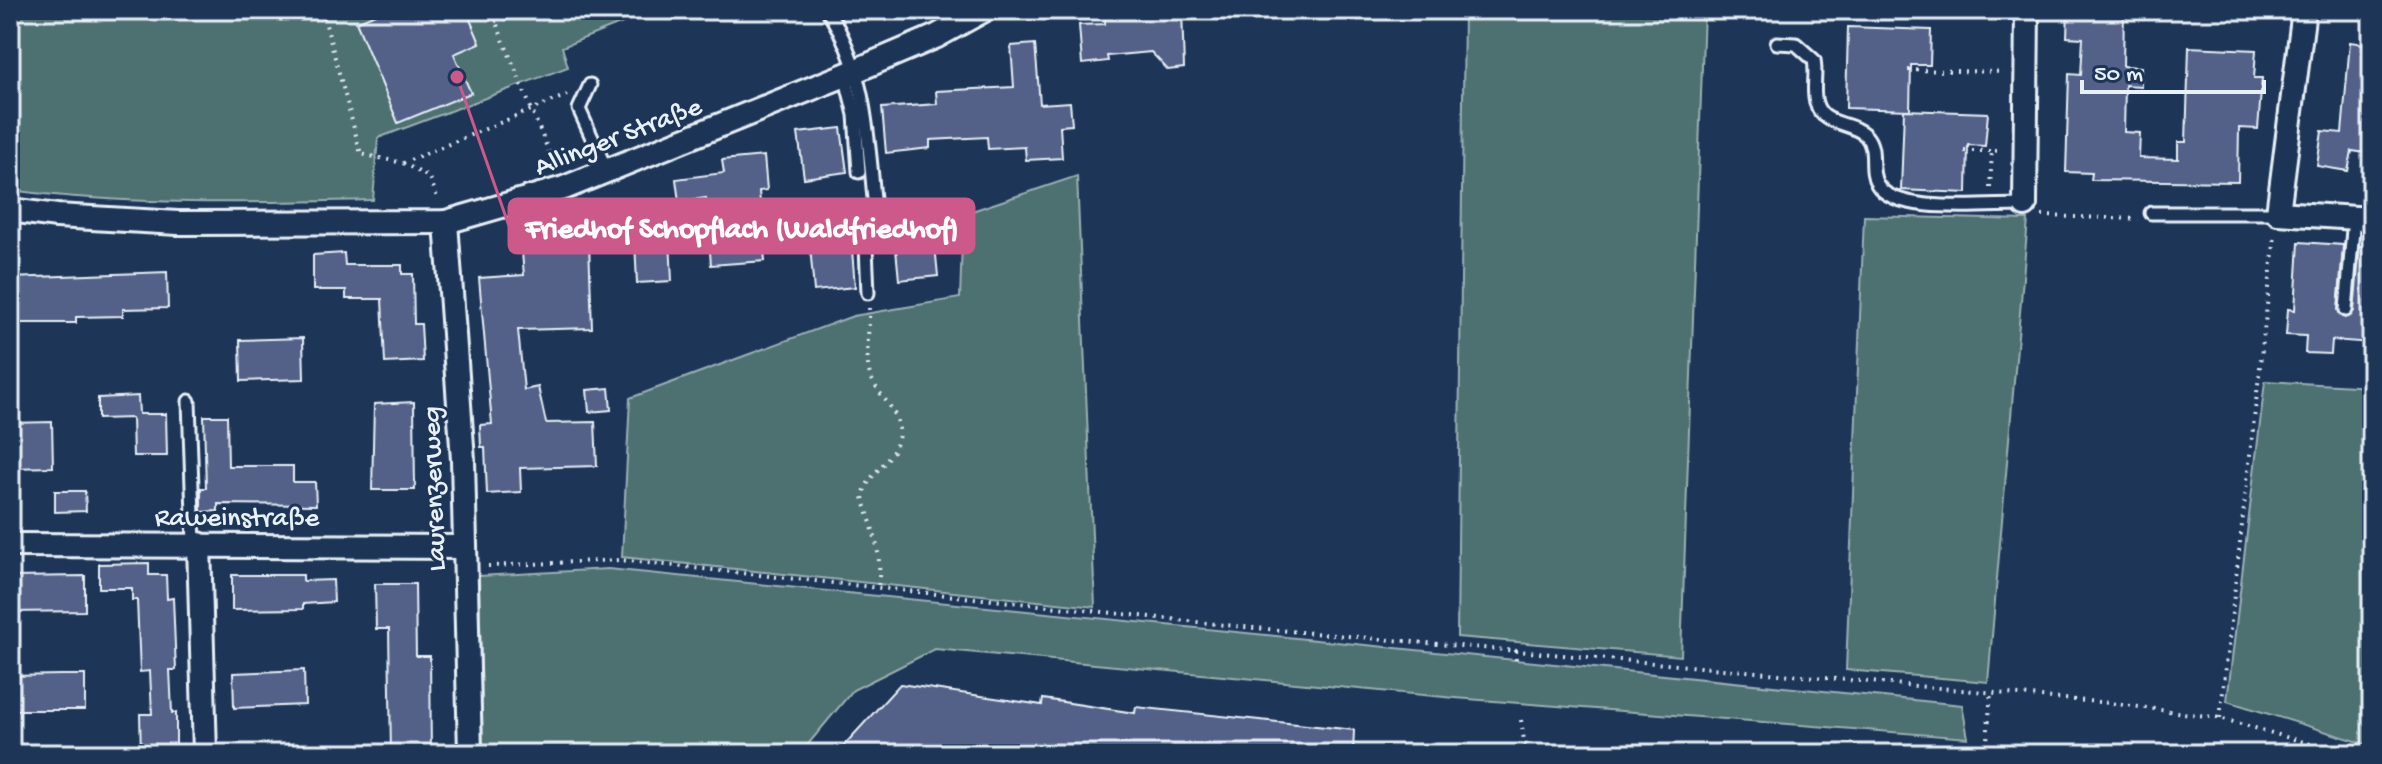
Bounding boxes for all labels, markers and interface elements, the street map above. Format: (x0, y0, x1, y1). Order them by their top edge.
scale bar (2082, 44, 2264, 94)
text: 50 m (2094, 61, 2143, 90)
street label: Allinger Straße (530, 91, 707, 185)
callout: Friedhof Schopflach (Waldfriedhof) (509, 199, 974, 253)
text: Friedhof Schopflach (Waldfriedhof) (524, 214, 959, 249)
street label: Laurenzerweg (416, 406, 455, 572)
street label: Raweinstraße (155, 503, 320, 536)

